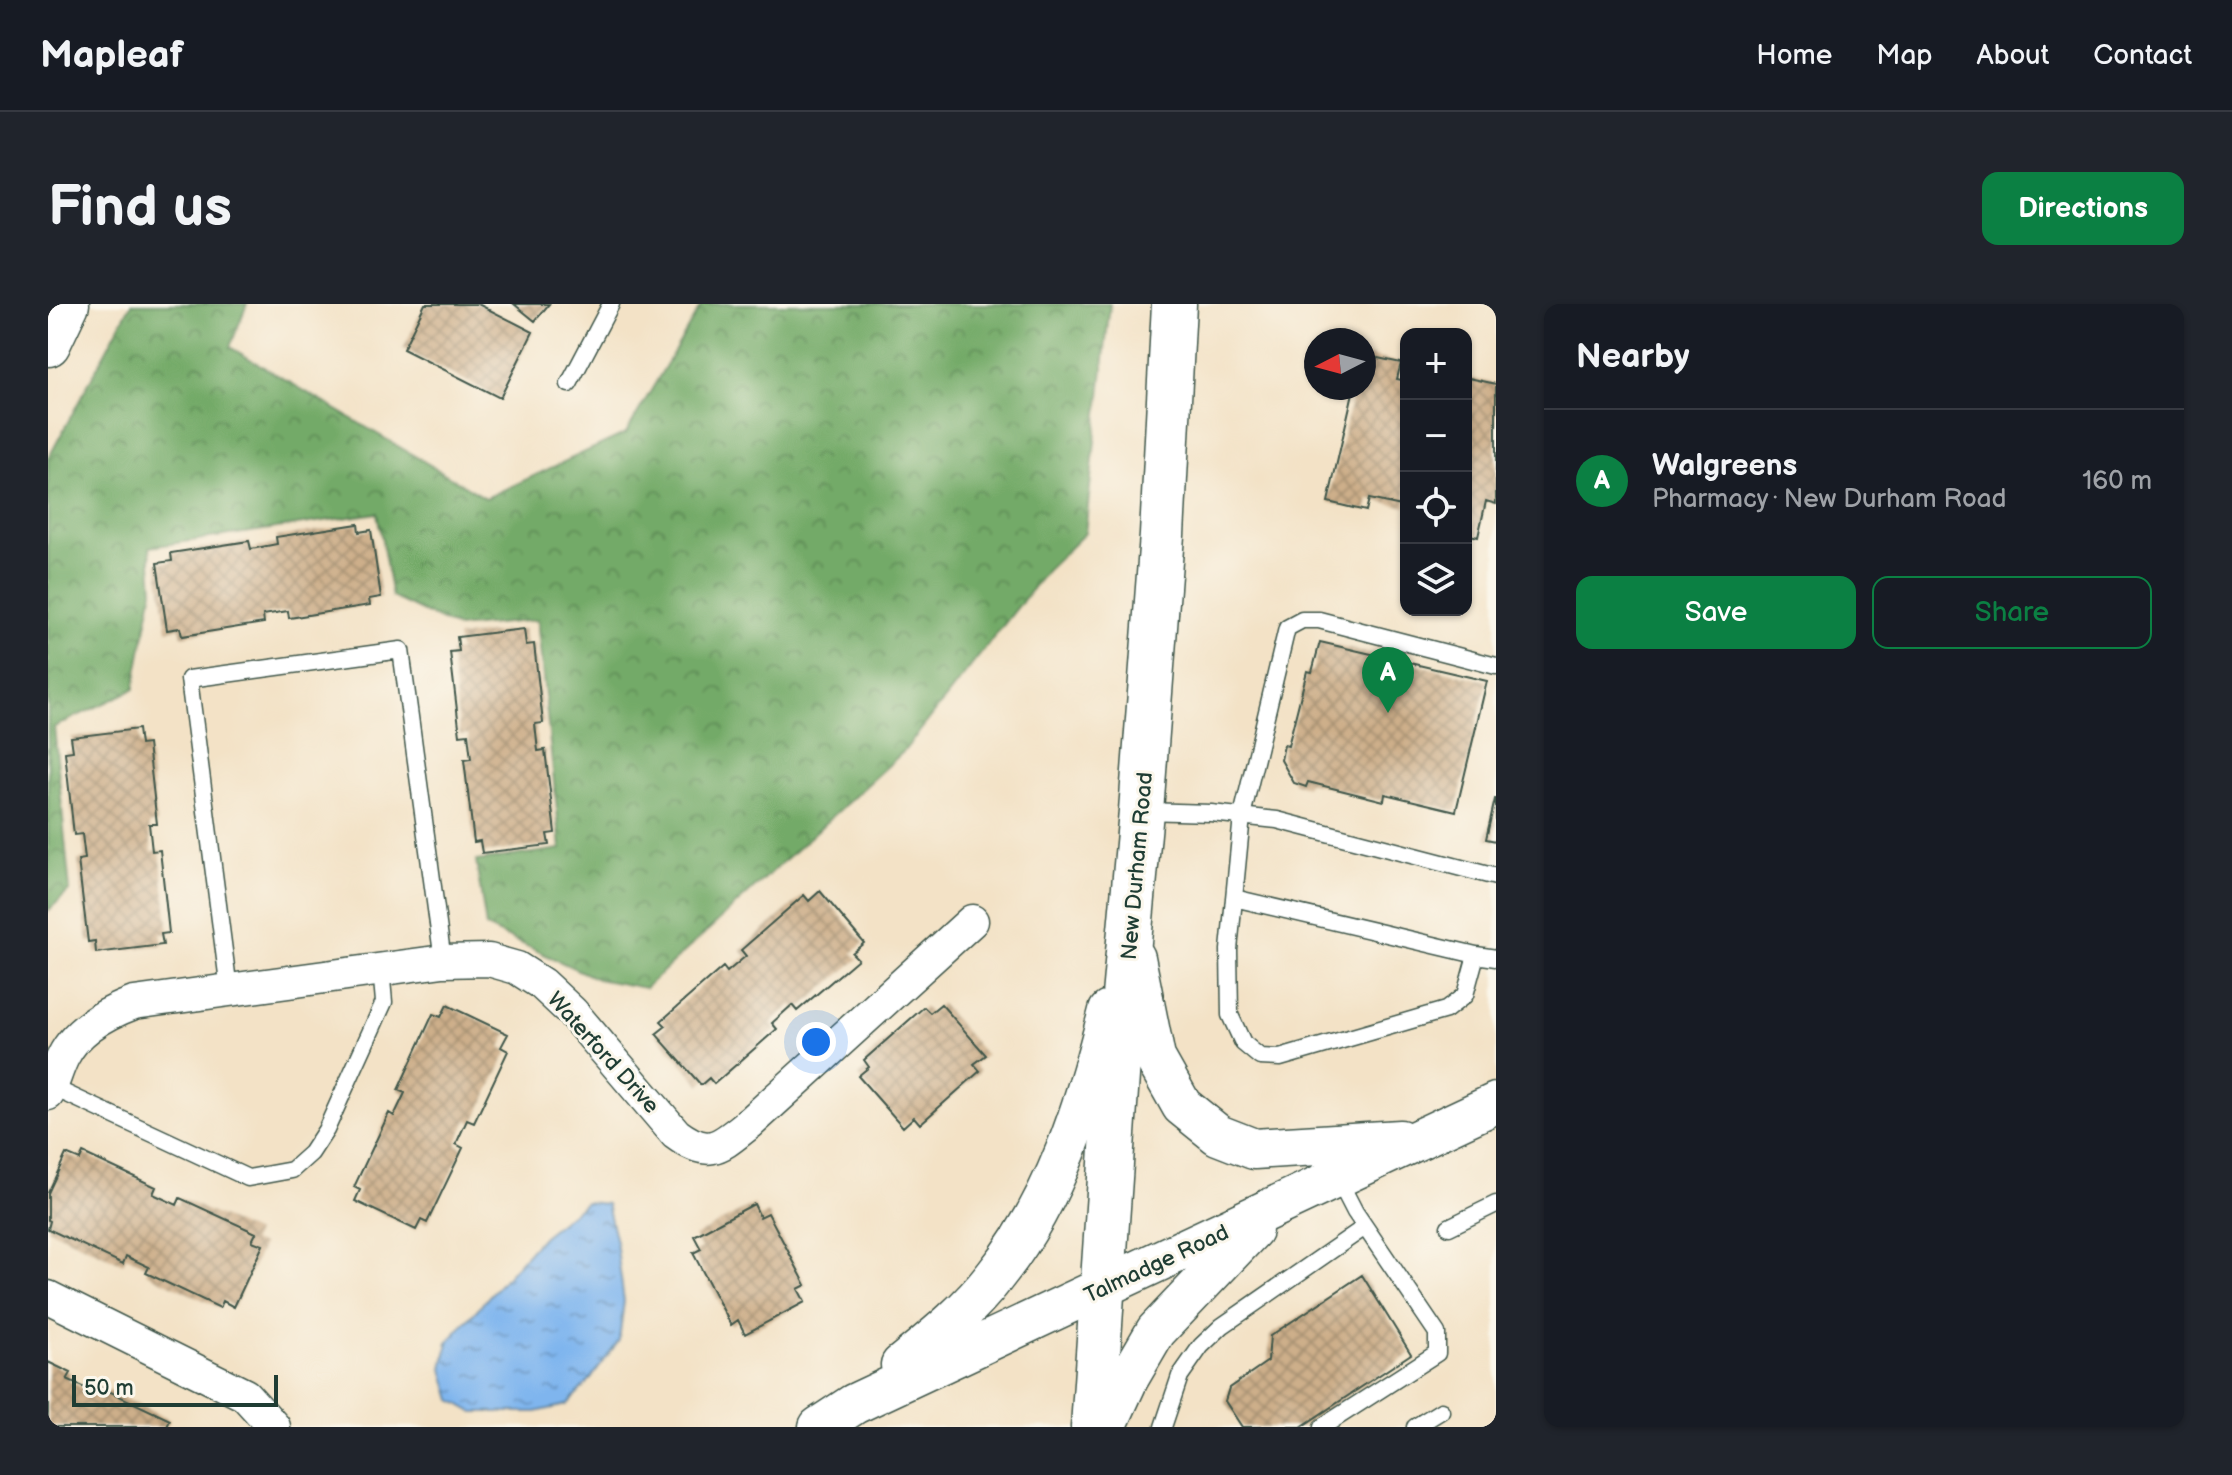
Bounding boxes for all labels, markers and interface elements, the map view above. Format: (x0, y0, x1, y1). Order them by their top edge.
text: Mapleaf (40, 33, 184, 78)
text: Home (1756, 39, 1832, 72)
text: Map (1876, 39, 1933, 72)
text: About (1977, 39, 2049, 72)
text: Contact (2093, 39, 2192, 72)
button: Directions (1982, 172, 2184, 245)
text: Find us (48, 175, 232, 242)
north arrow (1304, 328, 1376, 400)
map controls (1400, 328, 1472, 616)
button: + (1400, 328, 1472, 400)
text: Nearby (1576, 336, 1690, 377)
button: − (1400, 400, 1472, 472)
text: Walgreens (1652, 448, 1797, 484)
text: A (1594, 466, 1610, 497)
text: 160 m (2082, 466, 2152, 497)
button: locate (1400, 472, 1472, 544)
text: Pharmacy · New Durham Road (1652, 484, 2006, 515)
button: layers (1400, 544, 1472, 616)
button: Save (1576, 576, 1856, 649)
button: Share (1872, 576, 2152, 649)
pin: A (1362, 647, 1414, 713)
street label: New Durham Road (1116, 771, 1159, 961)
street label: Waterford Drive (541, 987, 665, 1119)
your location (796, 1022, 836, 1062)
street label: Talmadge Road (1080, 1219, 1233, 1310)
scale bar (72, 1371, 278, 1407)
text: 50 m (84, 1375, 134, 1402)

